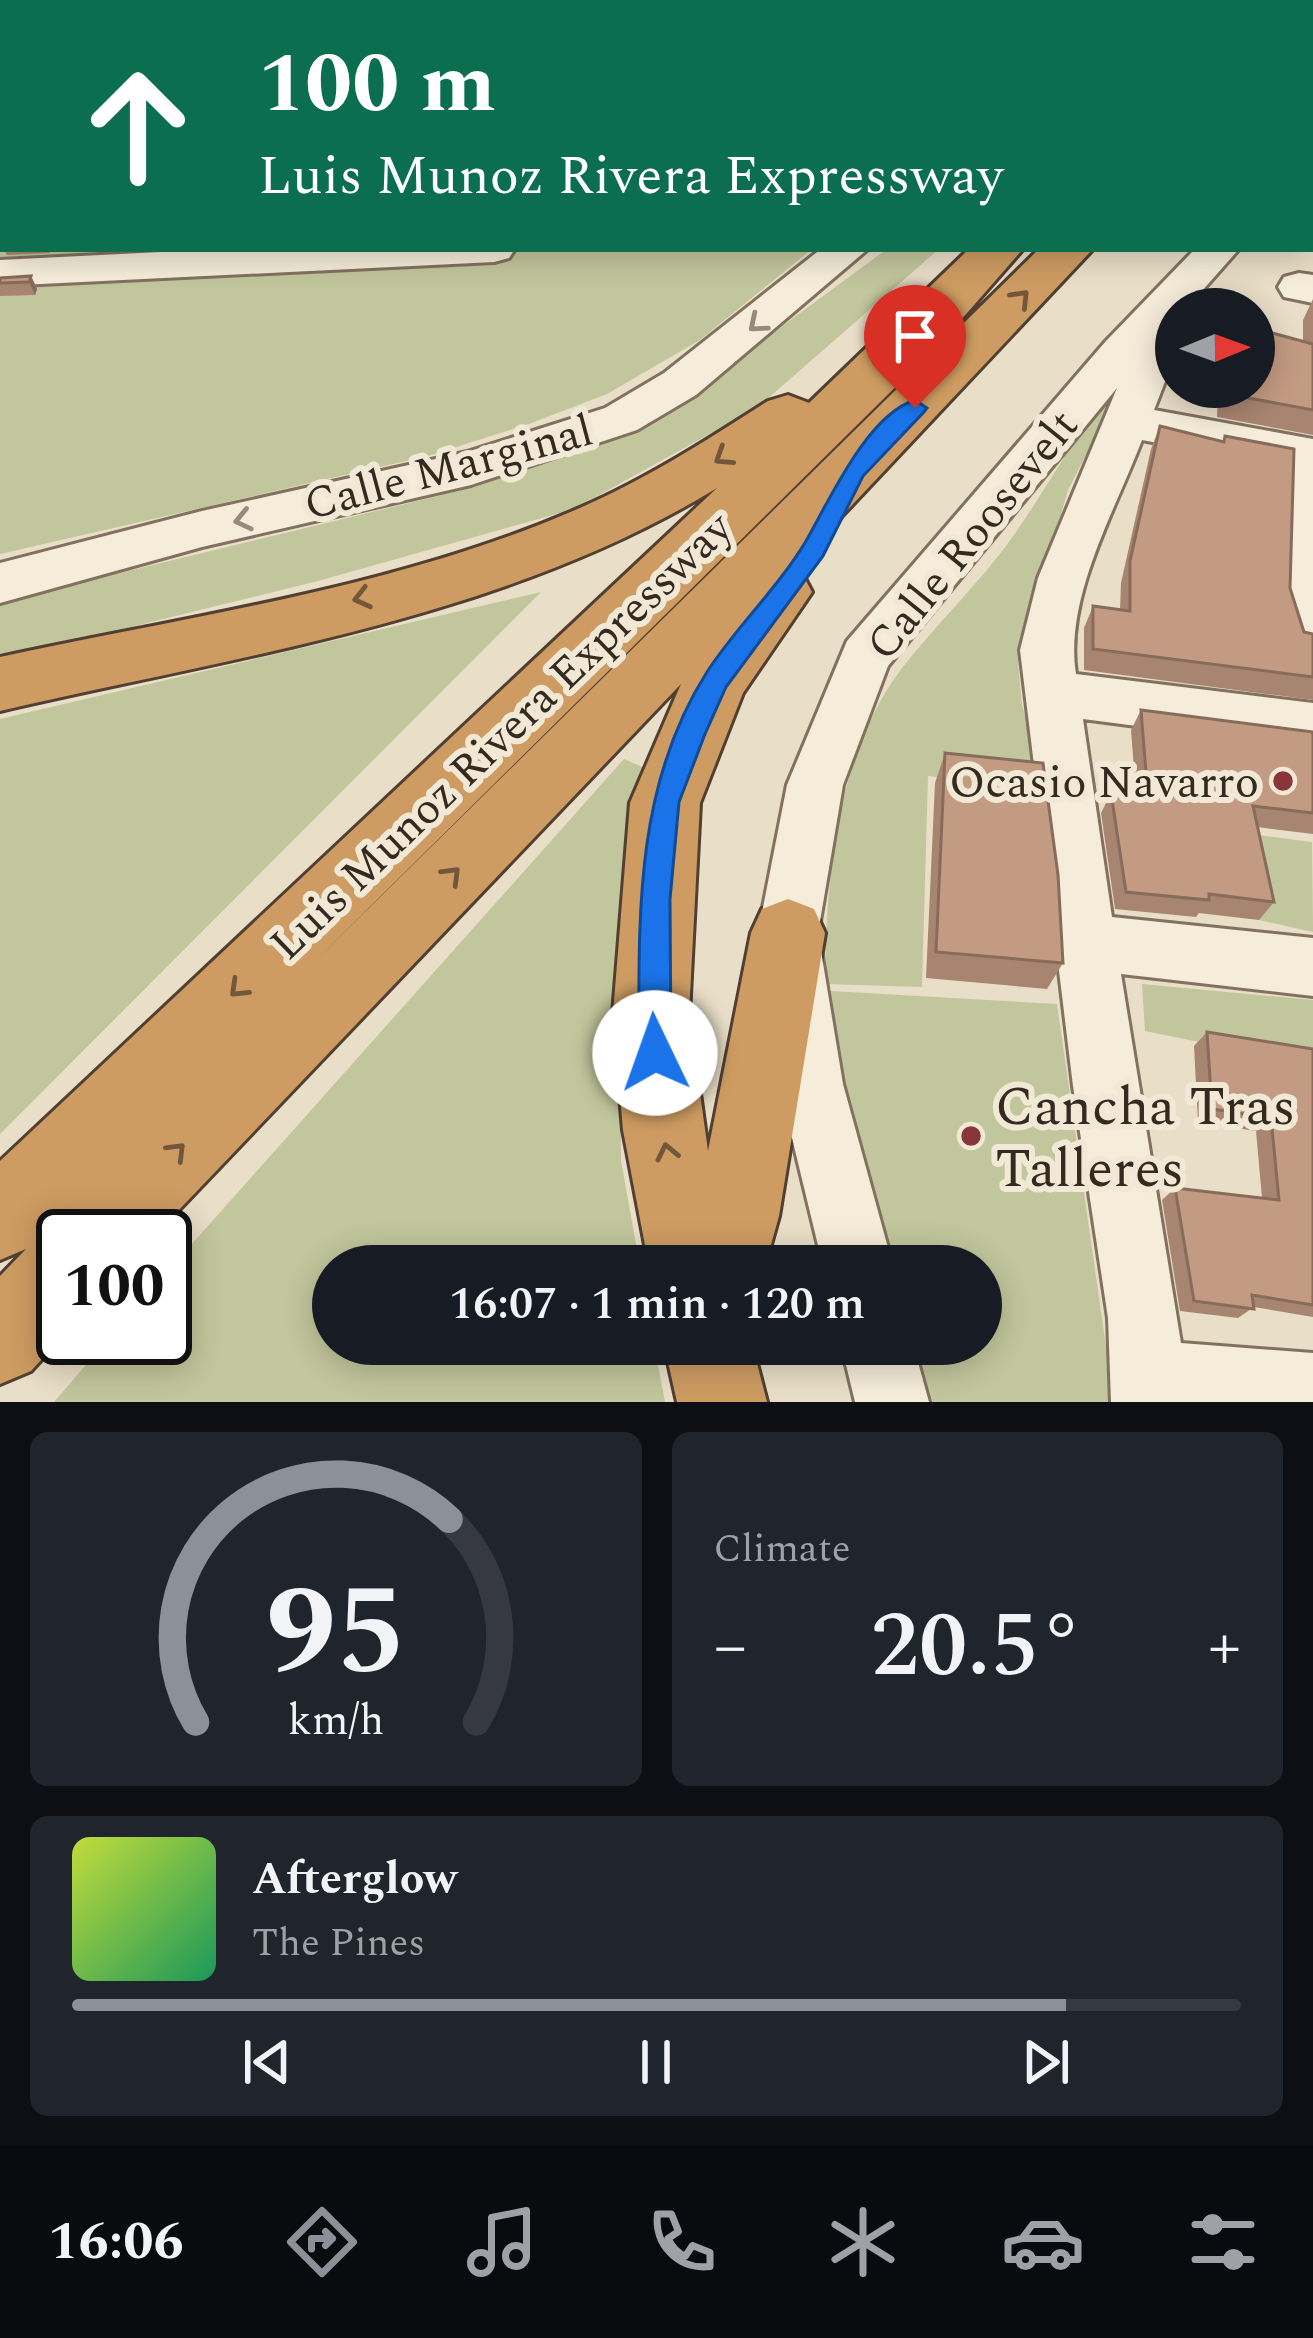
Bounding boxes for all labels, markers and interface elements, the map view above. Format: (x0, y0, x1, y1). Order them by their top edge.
text: 100 m (258, 21, 496, 149)
icon: ahead (60, 48, 216, 204)
text: Luis Munoz Rivera Expressway (258, 136, 1003, 218)
pin (864, 285, 966, 408)
north arrow (1155, 288, 1275, 408)
map controls (1155, 288, 1275, 408)
one-way arrow (1006, 291, 1028, 312)
icon: arrive (882, 303, 948, 369)
one-way arrow (749, 309, 771, 331)
street label: Calle Roosevelt (850, 395, 1096, 676)
street label: Calle Marginal (296, 397, 601, 540)
one-way arrow (715, 443, 737, 465)
street label: Luis Munoz Rivera Expressway (254, 495, 750, 977)
one-way arrow (234, 506, 254, 531)
one-way arrow (353, 584, 373, 609)
place label: Ocasio Navarro (949, 749, 1259, 818)
marker: Ocasio Navarro (1270, 768, 1296, 794)
one-way arrow (438, 867, 460, 889)
one-way arrow (230, 974, 252, 996)
position arrow (592, 990, 718, 1116)
place label: Cancha Tras Talleres (995, 1067, 1295, 1211)
marker: Cancha Tras Talleres (958, 1123, 984, 1149)
one-way arrow (656, 1142, 681, 1162)
one-way arrow (162, 1144, 184, 1166)
speed limit sign: 100 (36, 1209, 192, 1365)
text: 16:07 · 1 min · 120 m (449, 1270, 865, 1339)
text: Climate (714, 1520, 851, 1579)
text: 95 (266, 1539, 406, 1729)
text: 20.5° (871, 1579, 1084, 1716)
text: − (714, 1597, 747, 1698)
text: + (1208, 1597, 1241, 1698)
text: km/h (287, 1689, 384, 1754)
text: Afterglow (252, 1845, 457, 1914)
text: The Pines (252, 1914, 425, 1973)
icon: previous (234, 2029, 300, 2095)
icon: pause (623, 2029, 689, 2095)
icon: next (1013, 2029, 1079, 2095)
icon: directions (280, 2200, 364, 2284)
icon: music (460, 2200, 544, 2284)
icon: phone (640, 2200, 724, 2284)
icon: climate (821, 2200, 905, 2284)
icon: car (1001, 2200, 1085, 2284)
icon: filters (1181, 2200, 1265, 2284)
text: 16:06 (48, 2201, 184, 2283)

